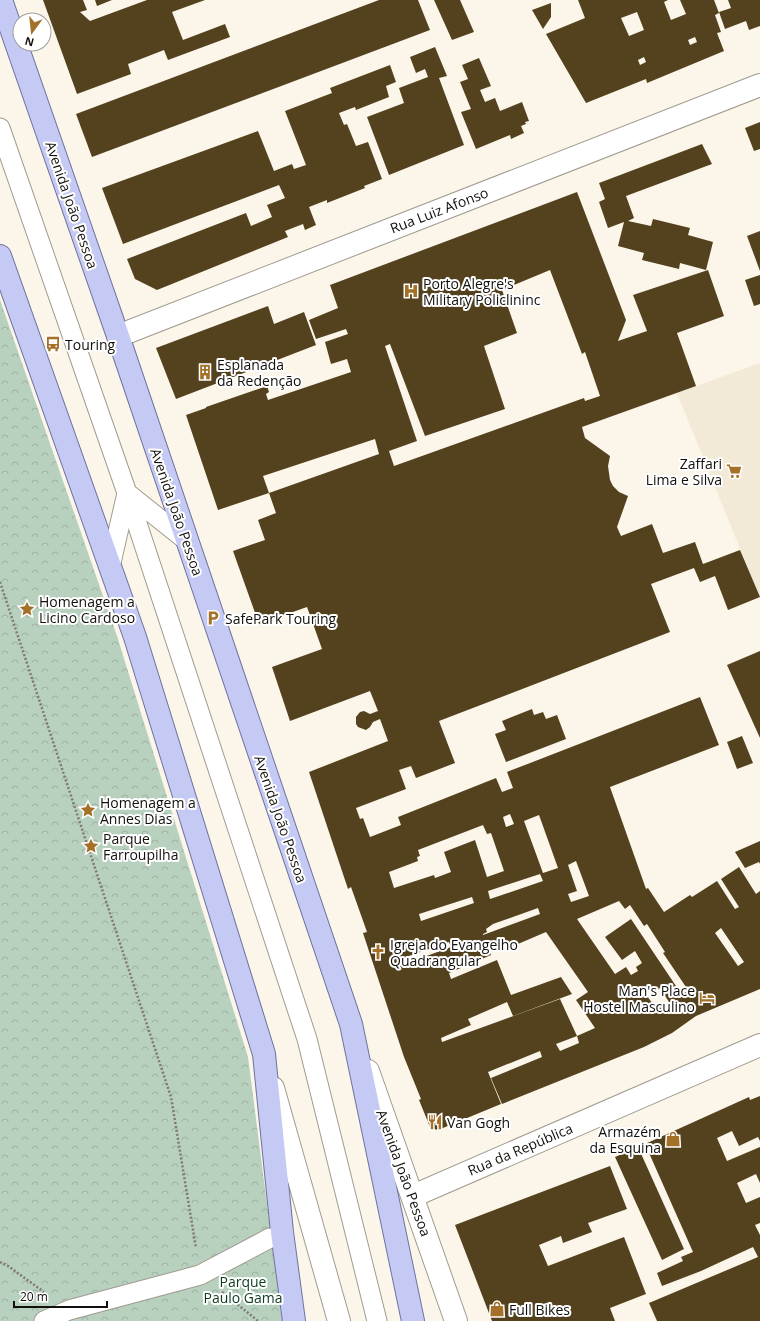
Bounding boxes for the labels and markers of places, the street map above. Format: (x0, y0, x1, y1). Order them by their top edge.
place label: Porto Alegre's Military Policlininc (423, 274, 541, 309)
hospital icon: Porto Alegre's Military Policlininc (402, 282, 420, 300)
bus stop icon: Touring (44, 335, 62, 353)
place label: Touring (65, 335, 116, 354)
place label: Esplanada da Redenção (217, 355, 301, 390)
building icon: Esplanada da Redenção (196, 363, 214, 381)
place label: Zaffari Lima e Silva (646, 454, 722, 489)
supermarket icon: Zaffari Lima e Silva (725, 462, 743, 480)
place label: Homenagem a Licino Cardoso (39, 592, 135, 627)
place icon: Homenagem a Licino Cardoso (18, 600, 36, 618)
parking icon: SafePark Touring (204, 609, 222, 627)
place label: SafePark Touring (225, 609, 337, 628)
place label: Homenagem a Annes Dias (100, 793, 196, 828)
place icon: Homenagem a Annes Dias (79, 801, 97, 819)
place label: Parque Farroupilha (103, 829, 178, 864)
place icon: Parque Farroupilha (82, 837, 100, 855)
place label: Igreja do Evangelho Quadrangular (390, 935, 518, 970)
church icon: Igreja do Evangelho Quadrangular (369, 943, 387, 961)
place label: Man's Place Hostel Masculino (583, 981, 695, 1016)
hotel icon: Man's Place Hostel Masculino (698, 989, 716, 1007)
restaurant icon: Van Gogh (426, 1113, 444, 1131)
place label: Van Gogh (447, 1113, 510, 1132)
place label: Armazém da Esquina (590, 1122, 661, 1157)
shop icon: Armazém da Esquina (664, 1130, 682, 1148)
shop icon: Full Bikes (488, 1300, 506, 1318)
place label: Full Bikes (509, 1300, 570, 1319)

